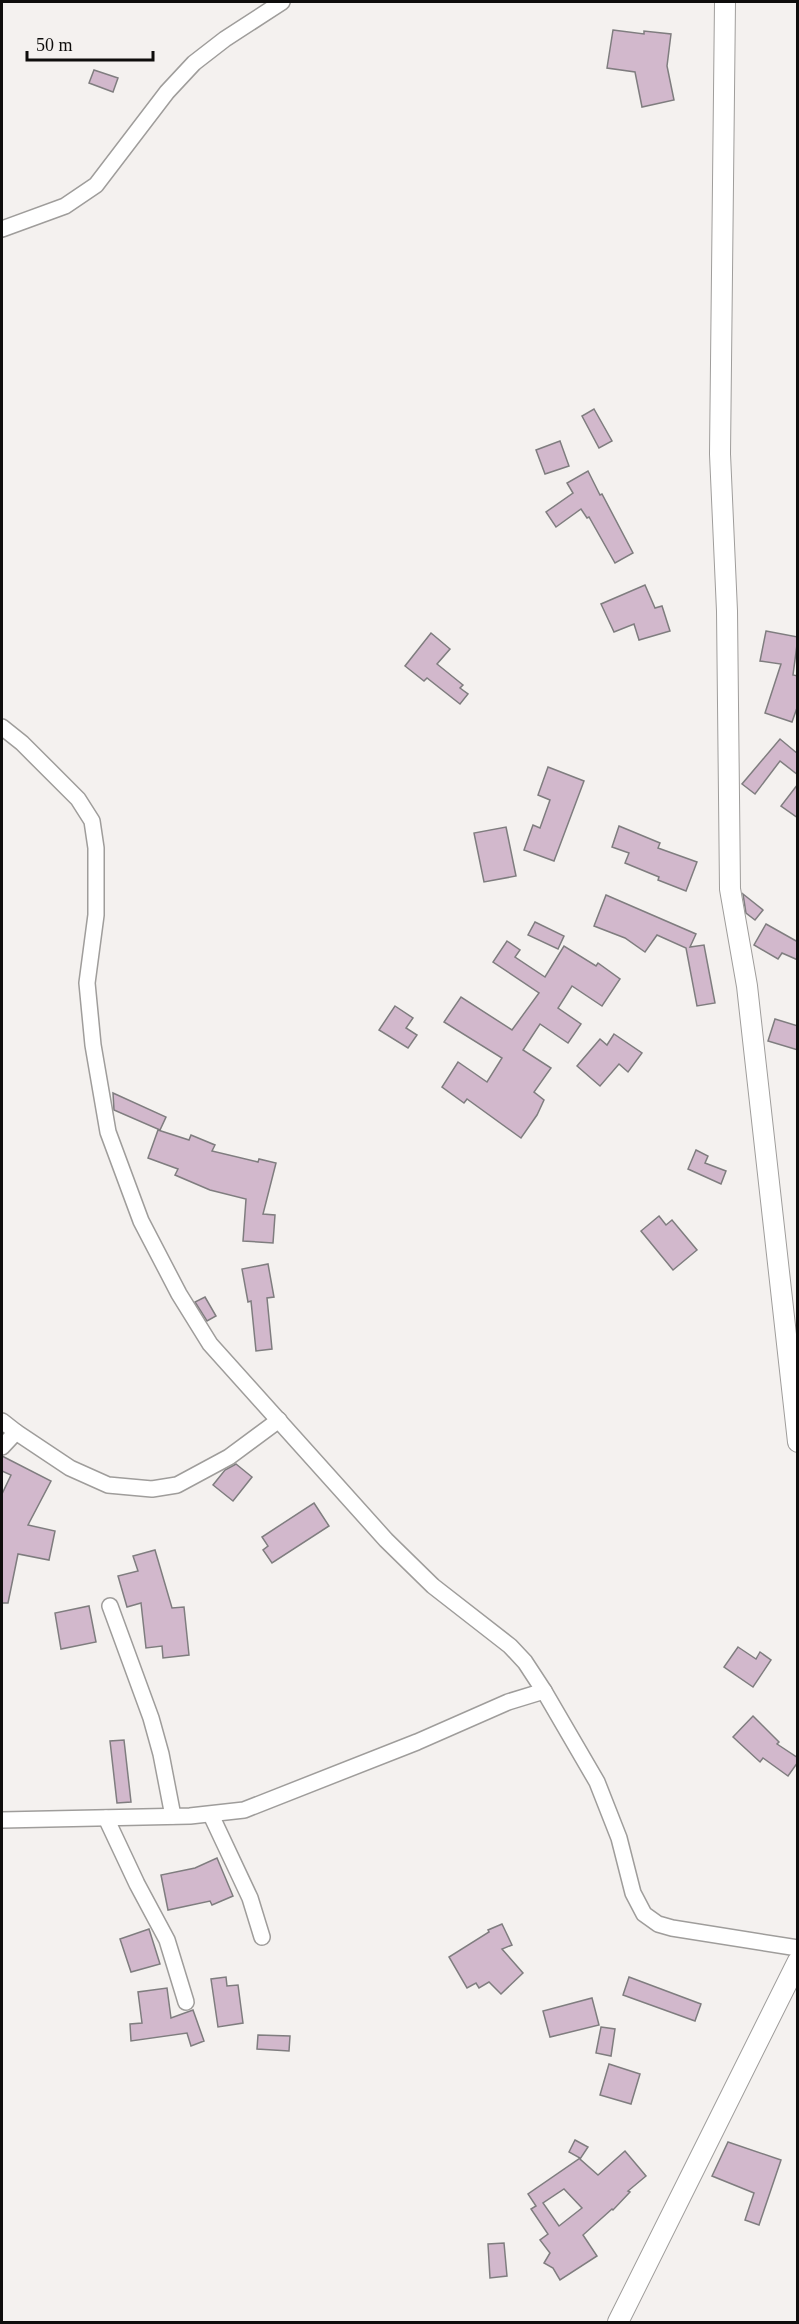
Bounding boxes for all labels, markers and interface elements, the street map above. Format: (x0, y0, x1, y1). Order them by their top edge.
scale bar (27, 24, 153, 62)
text: 50 m (36, 35, 73, 55)

